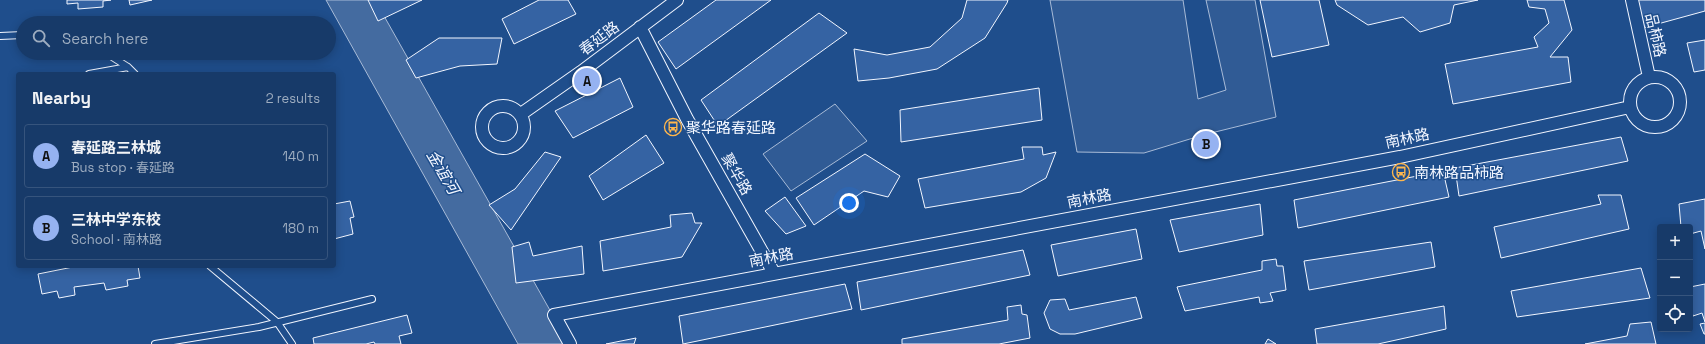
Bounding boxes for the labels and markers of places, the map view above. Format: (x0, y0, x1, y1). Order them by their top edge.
pin: A (574, 66, 600, 96)
bus stop icon: 聚华路春延路 (663, 117, 683, 137)
place label: 聚华路春延路 (686, 118, 776, 137)
pin: B (1193, 129, 1219, 159)
bus stop icon: 南林路品柿路 (1391, 162, 1411, 182)
place label: 南林路品柿路 (1414, 163, 1504, 182)

